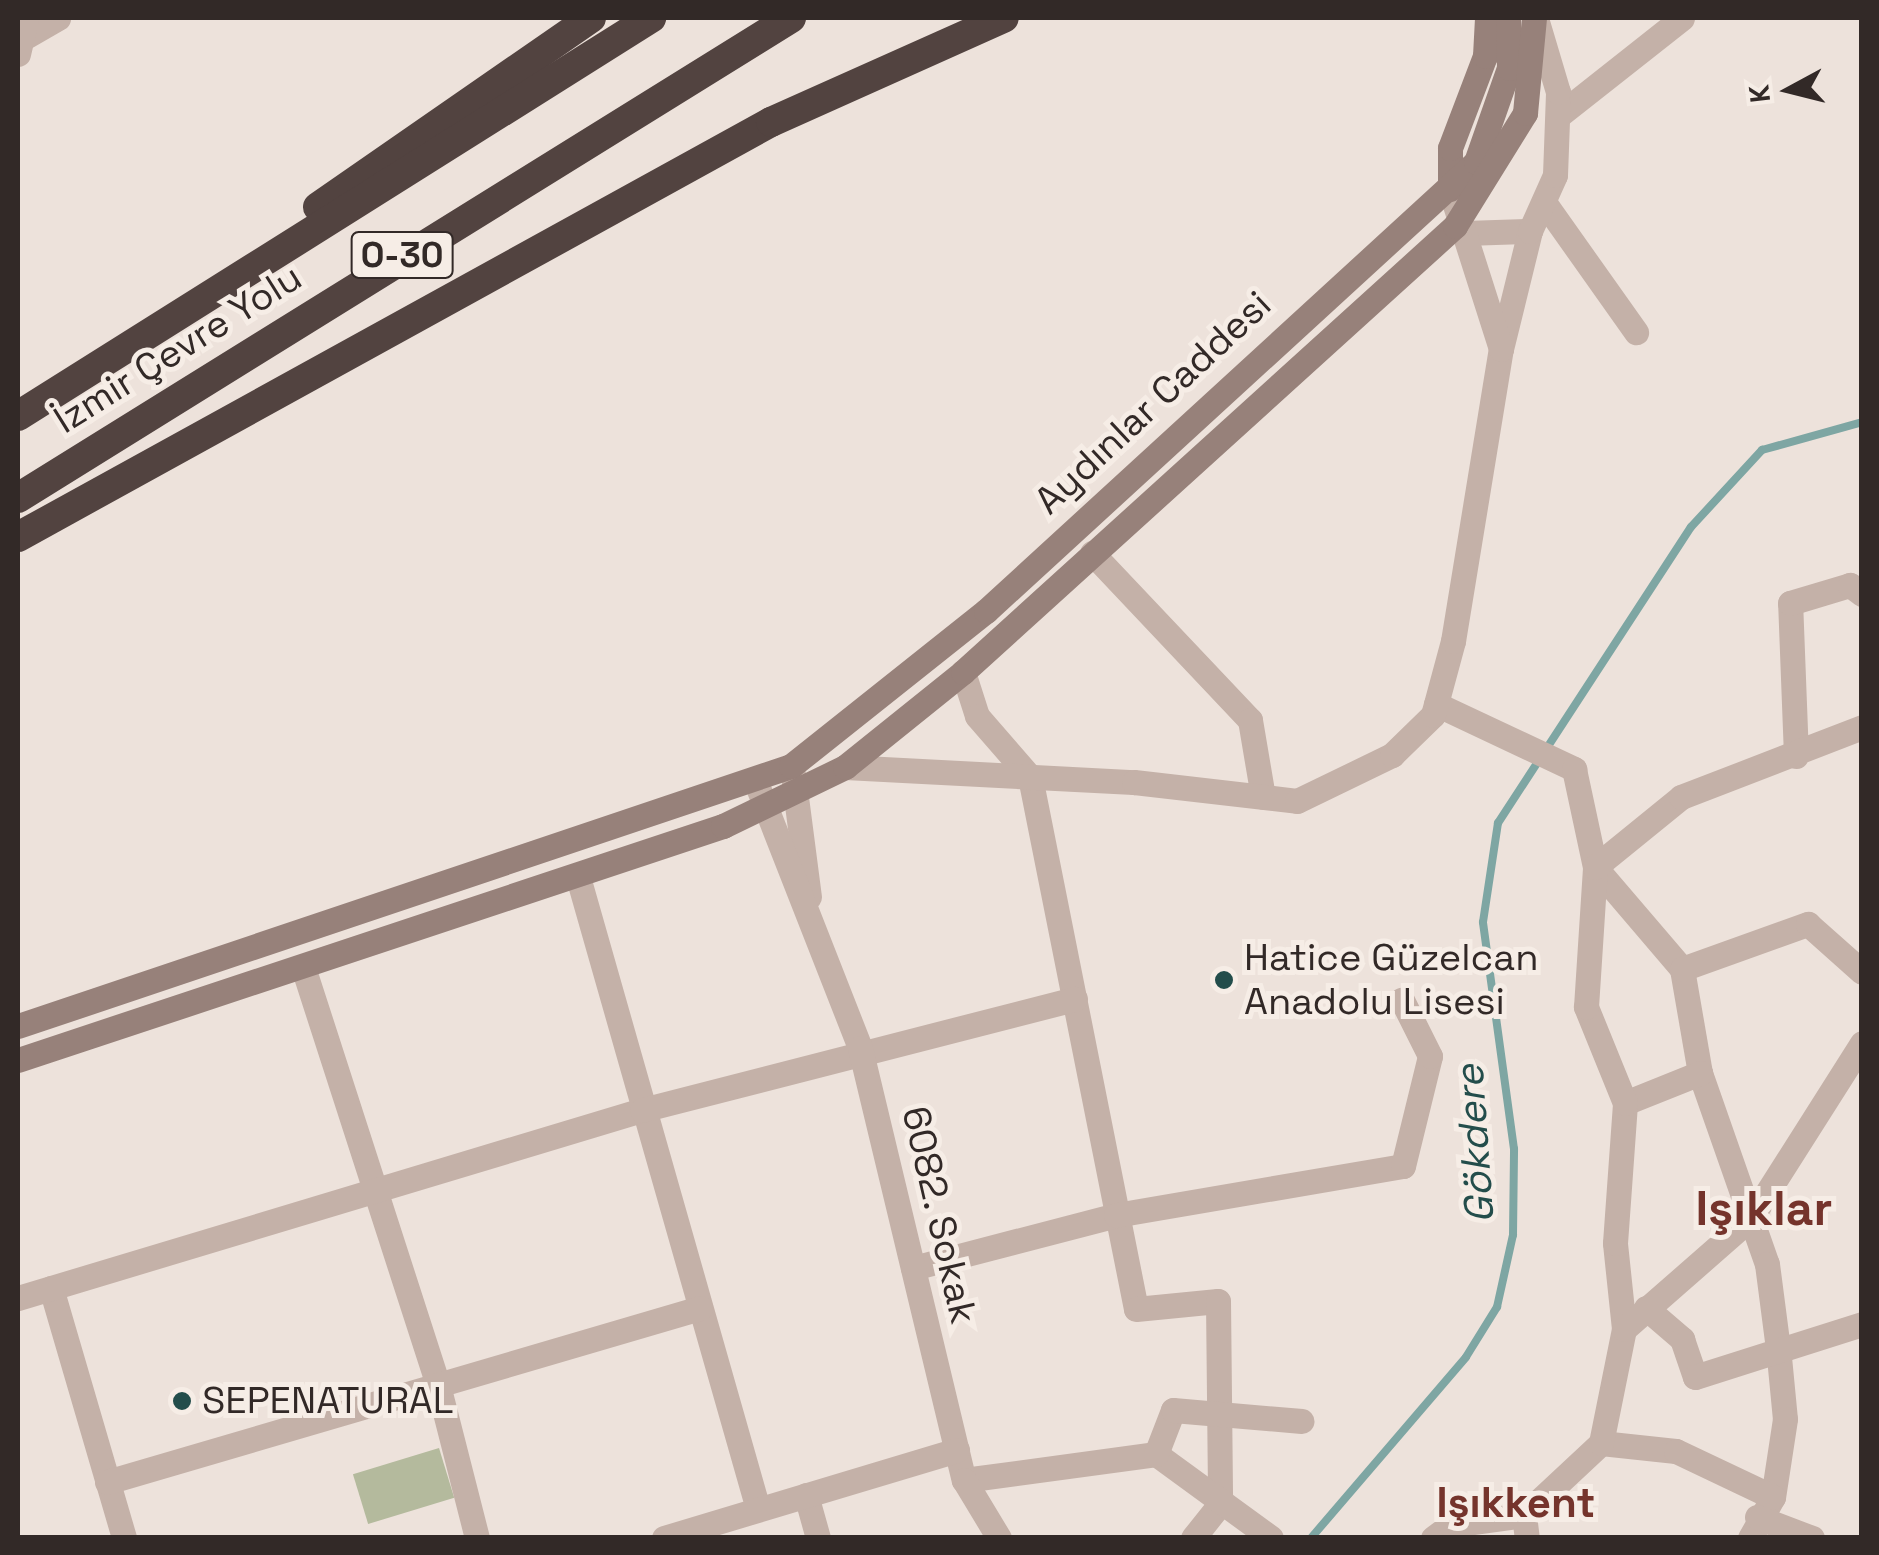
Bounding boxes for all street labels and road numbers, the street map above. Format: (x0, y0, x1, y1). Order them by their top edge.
road number: O-30 (350, 225, 454, 285)
street label: İzmir Çevre Yolu (46, 255, 310, 443)
street label: Aydınlar Caddesi (1026, 282, 1280, 524)
street label: 6082. Sokak (892, 1101, 986, 1329)

